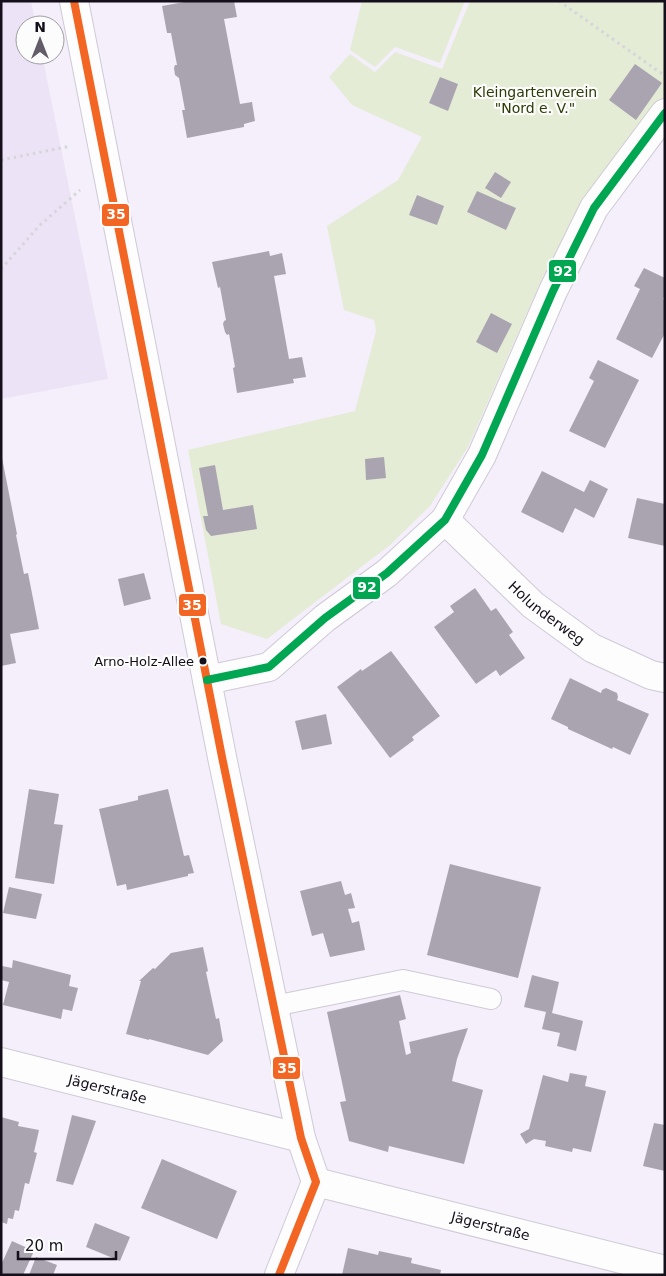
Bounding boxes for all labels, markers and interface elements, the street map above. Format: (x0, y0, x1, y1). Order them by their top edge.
north arrow (15, 15, 65, 65)
text: N (34, 19, 46, 35)
park label: Kleingartenverein "Nord e. V." (473, 84, 597, 116)
line badge: 35 (101, 203, 130, 227)
text: 35 (106, 206, 126, 222)
line badge: 92 (548, 259, 577, 283)
text: 92 (553, 263, 573, 279)
line badge: 92 (352, 576, 381, 600)
street label: Holunderweg (505, 578, 588, 648)
text: 92 (357, 579, 377, 595)
line badge: 35 (178, 593, 207, 617)
text: 35 (182, 597, 202, 613)
place label: Arno-Holz-Allee (94, 654, 194, 669)
marker: Arno-Holz-Allee (198, 656, 208, 666)
line badge: 35 (272, 1056, 301, 1080)
text: 35 (277, 1060, 297, 1076)
street label: Jägerstraße (66, 1071, 149, 1107)
street label: Jägerstraße (449, 1208, 532, 1244)
scale bar (18, 1228, 115, 1260)
text: 20 m (25, 1237, 63, 1255)

